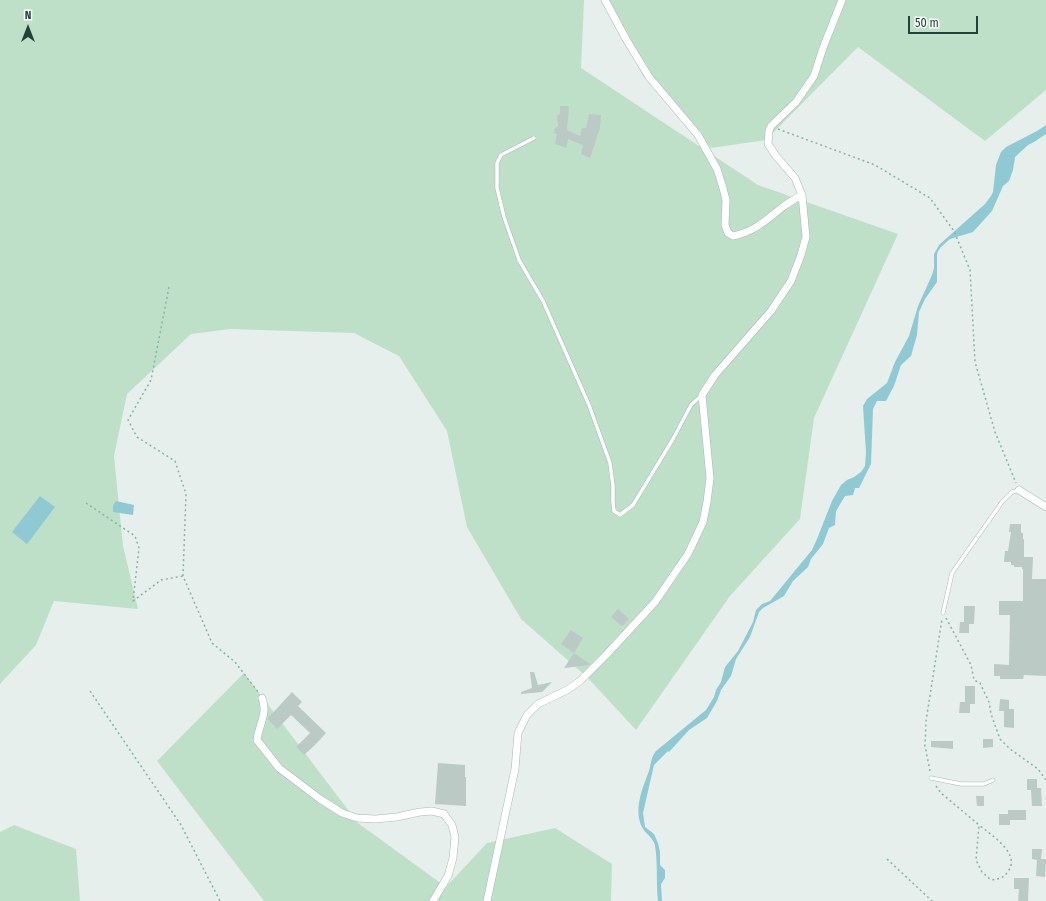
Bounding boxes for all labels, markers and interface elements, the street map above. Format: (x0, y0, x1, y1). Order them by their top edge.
north arrow (8, 8, 48, 48)
scale bar (910, 8, 980, 34)
text: N (25, 9, 31, 22)
text: 50 m (915, 16, 939, 30)

